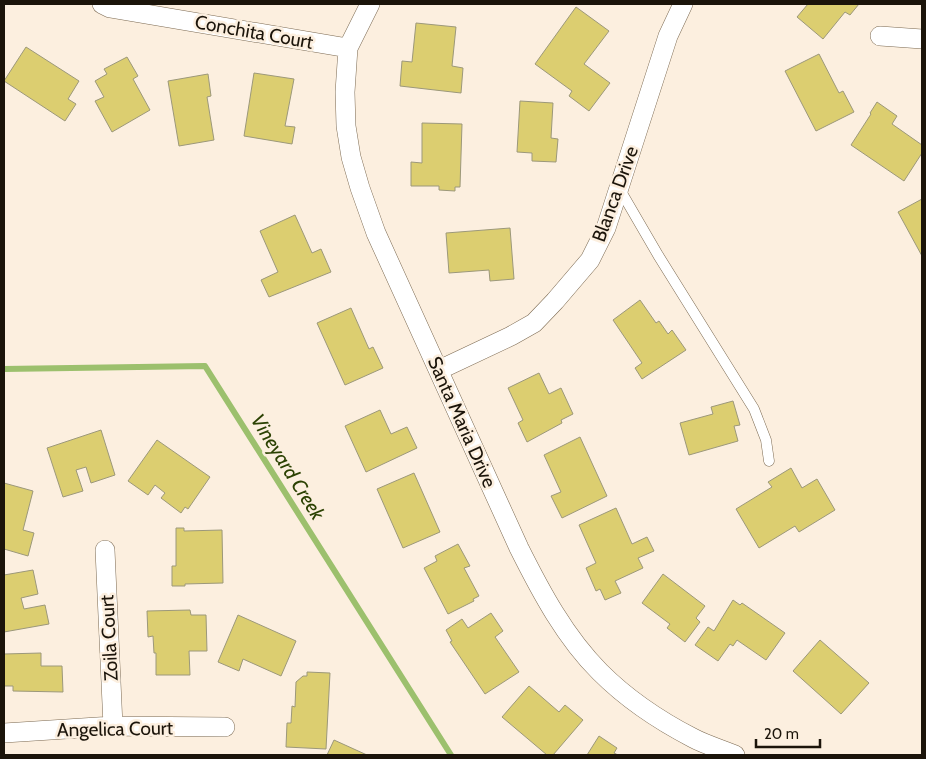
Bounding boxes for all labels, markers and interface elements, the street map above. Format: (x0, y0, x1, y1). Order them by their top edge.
street label: Conchita Court (193, 10, 315, 54)
street label: Blanca Drive (587, 143, 643, 245)
street label: Santa Maria Drive (423, 353, 501, 491)
water label: Vineyard Creek (246, 410, 331, 525)
street label: Zoila Court (95, 594, 123, 682)
street label: Angelica Court (57, 716, 174, 742)
scale bar (756, 716, 820, 748)
text: 20 m (764, 725, 799, 743)

